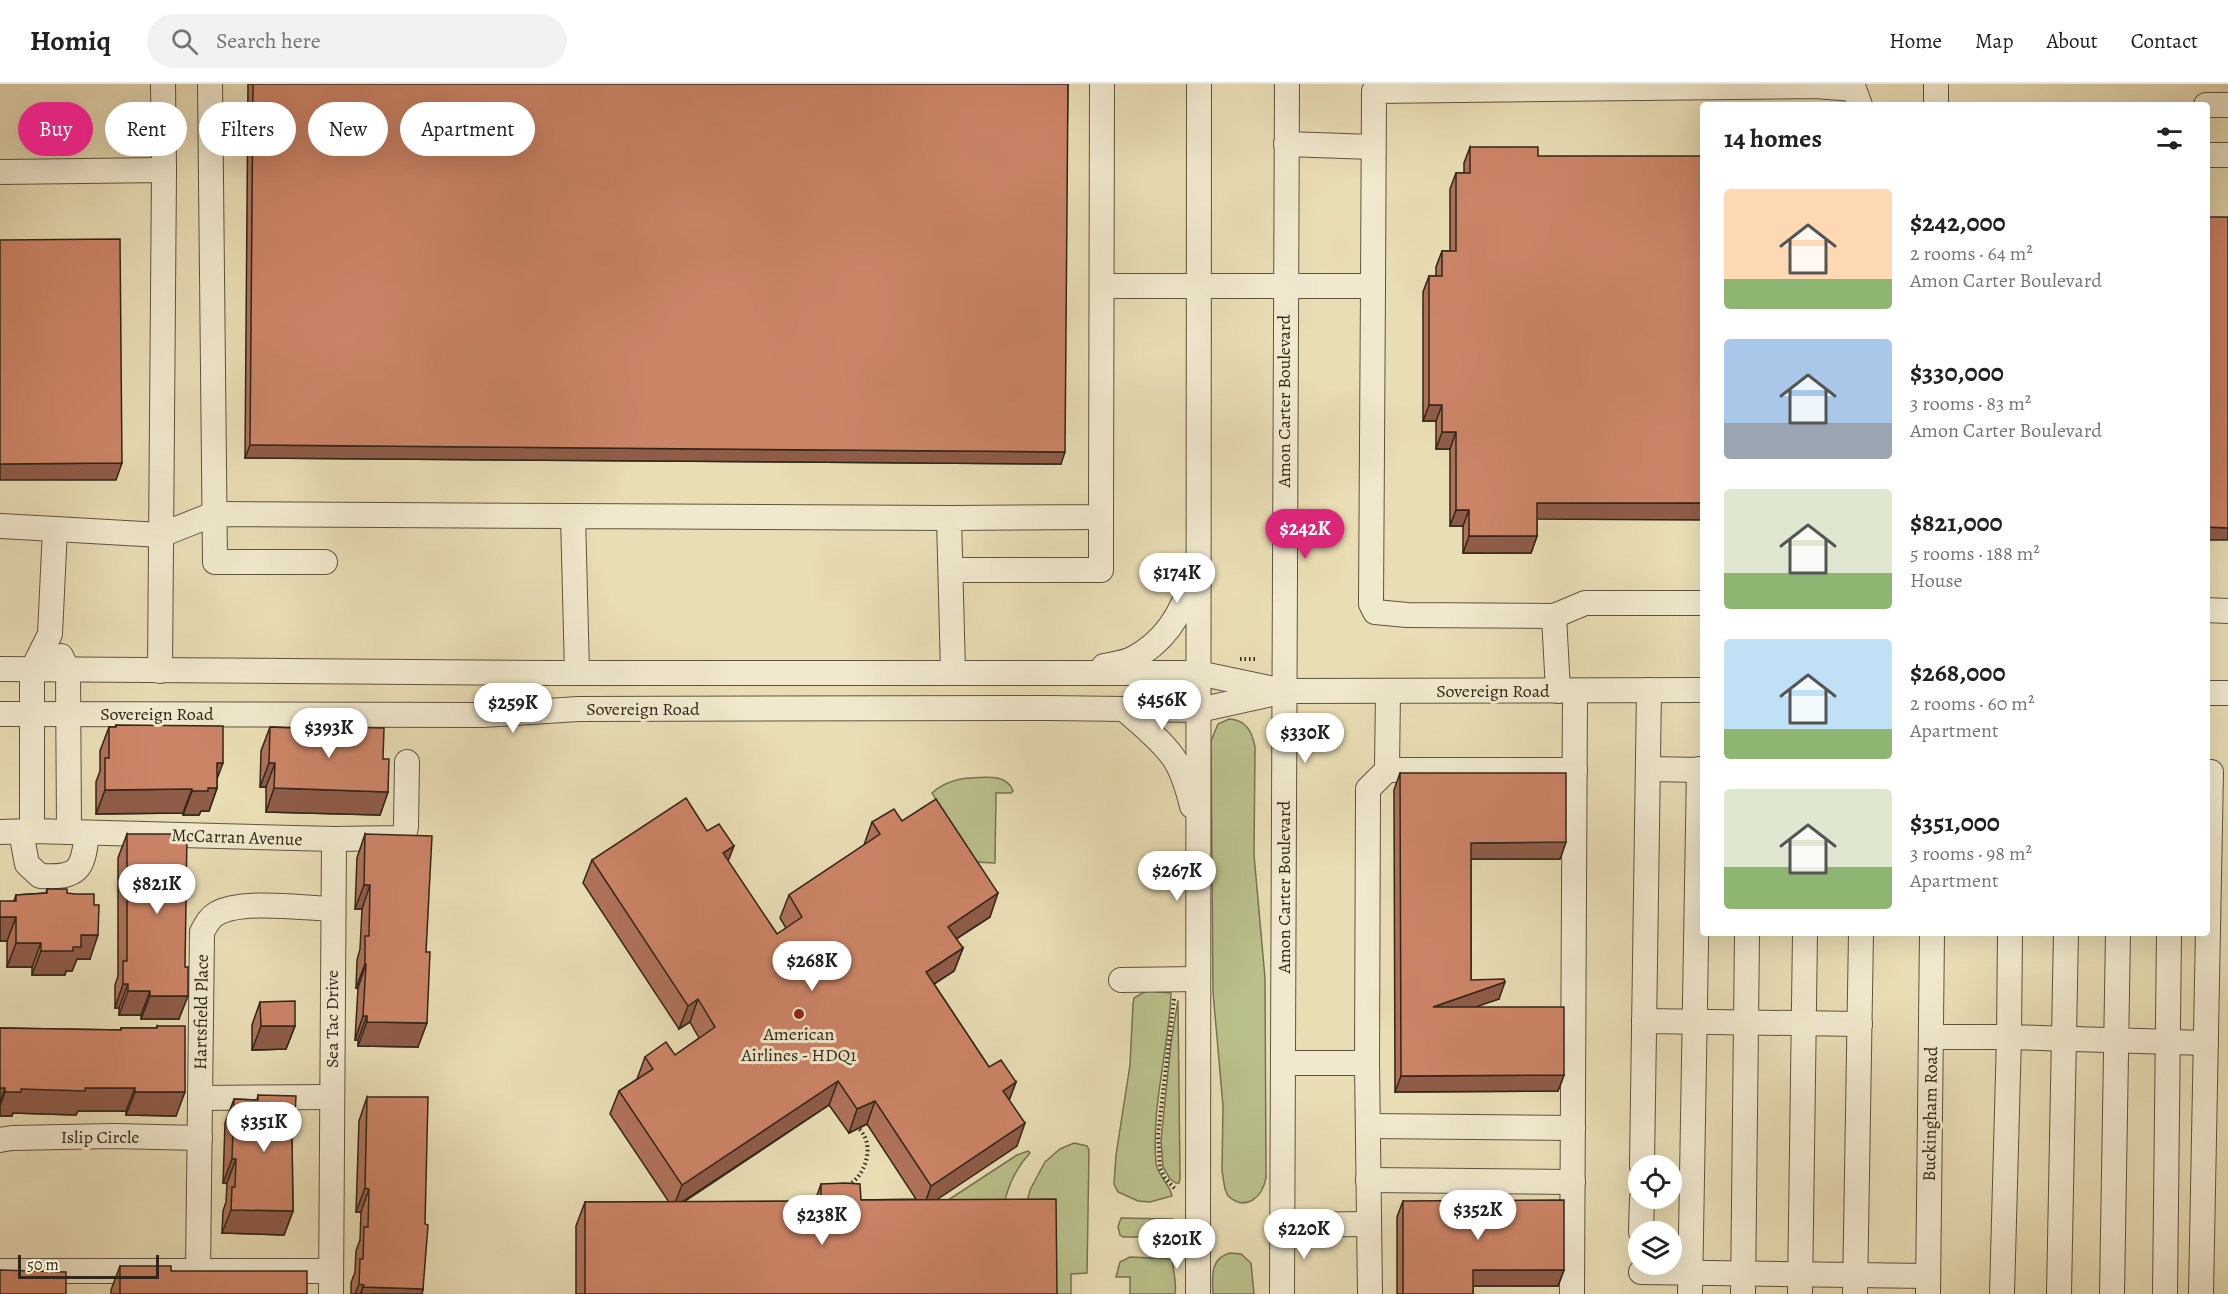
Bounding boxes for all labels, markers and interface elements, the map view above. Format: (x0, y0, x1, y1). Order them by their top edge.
search box (147, 14, 567, 68)
text: Homiq (30, 22, 111, 60)
icon: search (168, 25, 201, 58)
text: Search here (216, 26, 321, 56)
text: Home (1889, 27, 1942, 55)
text: Map (1975, 27, 2013, 55)
text: About (2046, 27, 2098, 55)
text: Contact (2131, 27, 2198, 55)
chip: Buy (18, 102, 93, 156)
chip: Rent (105, 102, 187, 156)
chip: Filters (199, 102, 296, 156)
chip: New (308, 102, 388, 156)
chip: Apartment (400, 102, 535, 156)
text: 14 homes (1724, 121, 1822, 156)
icon: filters (2153, 122, 2186, 155)
text: $242,000 (1910, 205, 2006, 240)
icon: home (1772, 213, 1844, 285)
text: 2 rooms · 64 m² (1910, 240, 2033, 267)
text: Amon Carter Boulevard (1910, 267, 2102, 294)
street label: Amon Carter Boulevard (1272, 314, 1296, 488)
text: $330,000 (1910, 355, 2004, 390)
icon: home (1772, 363, 1844, 435)
text: 3 rooms · 83 m² (1910, 390, 2031, 417)
text: Amon Carter Boulevard (1910, 417, 2102, 444)
text: $821,000 (1910, 505, 2003, 540)
pin: $242K (1263, 509, 1347, 560)
icon: home (1772, 513, 1844, 585)
text: $242K (1279, 515, 1331, 542)
text: 5 rooms · 188 m² (1910, 540, 2040, 567)
pin: $174K (1135, 553, 1219, 604)
text: $174K (1153, 559, 1201, 586)
text: House (1910, 567, 1962, 594)
text: $268,000 (1910, 655, 2006, 690)
icon: home (1772, 663, 1844, 735)
street label: Sovereign Road (1436, 679, 1550, 703)
pin: $456K (1120, 680, 1204, 731)
pin: $259K (471, 683, 555, 734)
text: $456K (1137, 686, 1187, 713)
text: $259K (488, 689, 538, 716)
text: 2 rooms · 60 m² (1910, 690, 2034, 717)
street label: Sovereign Road (586, 697, 700, 721)
street label: Sovereign Road (100, 702, 214, 726)
pin: $393K (287, 708, 371, 759)
pin: $330K (1263, 713, 1347, 764)
text: $393K (305, 714, 353, 741)
text: Apartment (1910, 717, 1999, 744)
text: $330K (1280, 719, 1330, 746)
street label: Amon Carter Boulevard (1272, 800, 1296, 974)
text: $351,000 (1910, 805, 2000, 840)
icon: home (1772, 813, 1844, 885)
street label: McCarran Avenue (171, 823, 303, 851)
text: 3 rooms · 98 m² (1910, 840, 2032, 867)
pin: $267K (1135, 851, 1219, 902)
text: $267K (1152, 857, 1202, 884)
pin: $821K (115, 864, 199, 915)
text: Apartment (1910, 867, 1999, 894)
text: $821K (133, 870, 181, 897)
pin: $268K (770, 941, 854, 992)
text: $268K (786, 947, 838, 974)
street label: Hartsfield Place (188, 954, 214, 1070)
street label: Sea Tac Drive (320, 970, 344, 1068)
marker: American Airlines - HDQ1 (792, 1007, 806, 1021)
place label: American Airlines - HDQ1 (741, 1022, 856, 1067)
street label: Buckingham Road (1917, 1046, 1943, 1182)
pin: $351K (222, 1102, 306, 1153)
text: $351K (241, 1108, 287, 1135)
street label: Islip Circle (61, 1125, 139, 1149)
map controls (1628, 1155, 1682, 1275)
button: locate (1628, 1155, 1682, 1209)
pin: $352K (1436, 1190, 1520, 1241)
pin: $238K (780, 1195, 864, 1246)
text: $352K (1453, 1196, 1503, 1223)
text: $238K (797, 1201, 847, 1228)
pin: $220K (1262, 1209, 1346, 1260)
text: $220K (1278, 1215, 1330, 1242)
pin: $201K (1135, 1219, 1219, 1270)
button: layers (1628, 1221, 1682, 1275)
text: $201K (1152, 1225, 1202, 1252)
scale bar (18, 1252, 159, 1280)
text: 50 m (27, 1254, 59, 1276)

